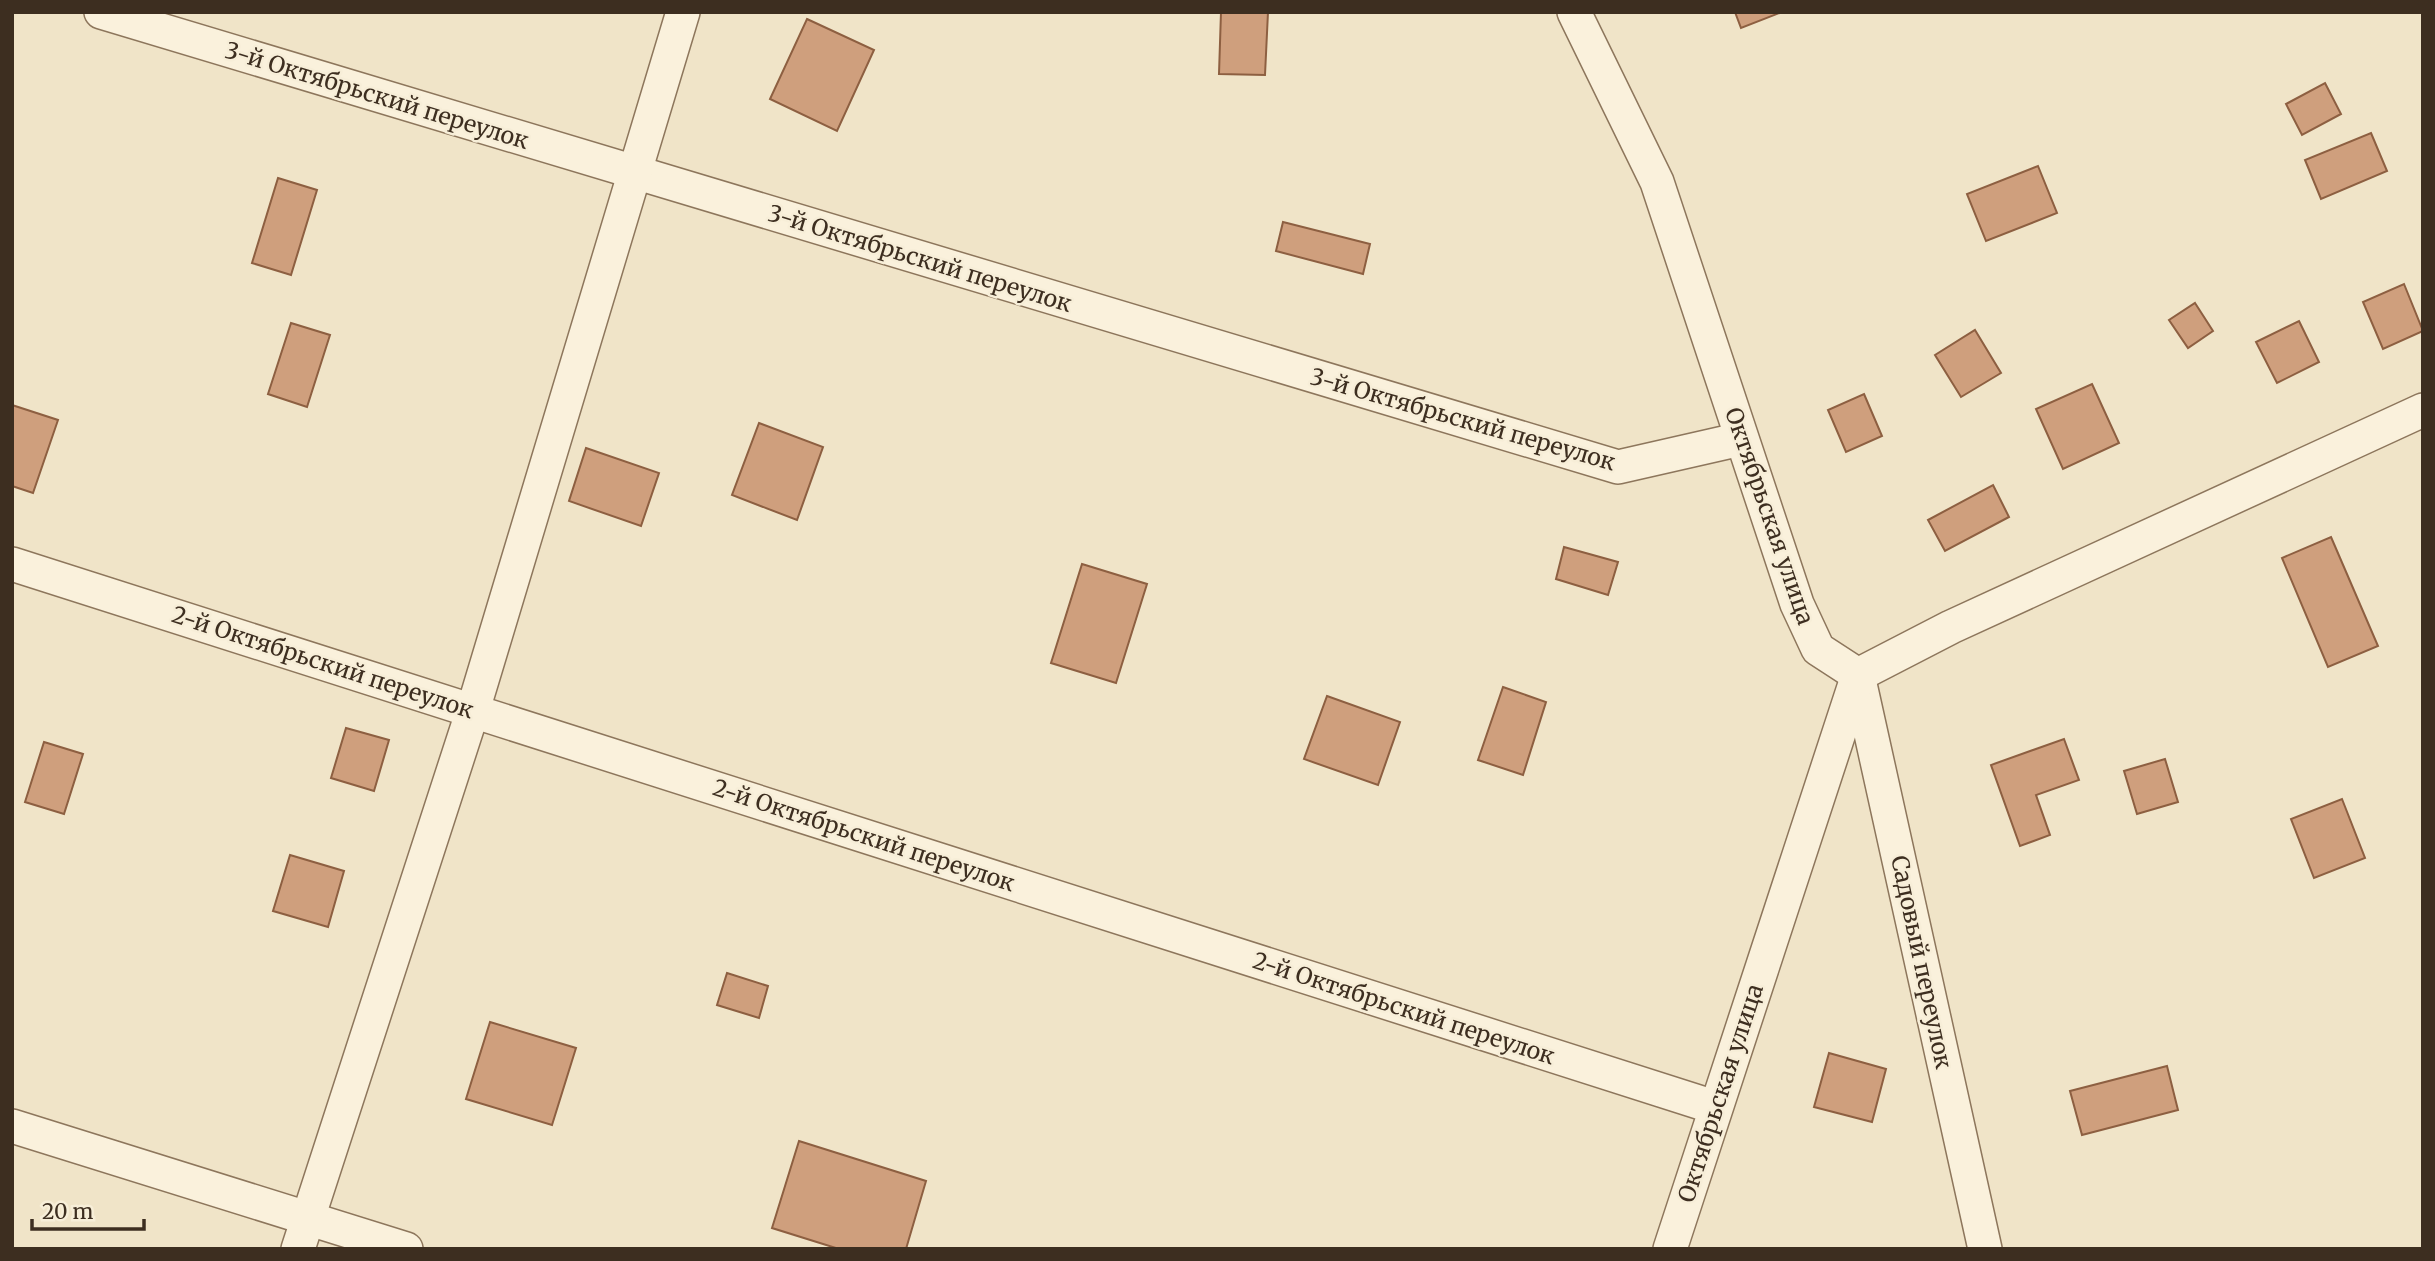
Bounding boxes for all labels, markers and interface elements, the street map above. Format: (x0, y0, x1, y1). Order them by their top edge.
street label: 3-й Октябрьский переулок (222, 35, 533, 155)
street label: 3-й Октябрьский переулок (765, 198, 1076, 318)
street label: 3-й Октябрьский переулок (1307, 362, 1619, 477)
street label: Октябрьская улица (1719, 404, 1821, 628)
street label: 2-й Октябрьский переулок (169, 599, 478, 725)
street label: 2-й Октябрьский переулок (710, 772, 1019, 898)
street label: Садовый переулок (1885, 853, 1959, 1072)
street label: 2-й Октябрьский переулок (1250, 945, 1559, 1071)
street label: Октябрьская улица (1671, 980, 1769, 1206)
scale bar (32, 1188, 144, 1232)
text: 20 m (42, 1198, 94, 1225)

